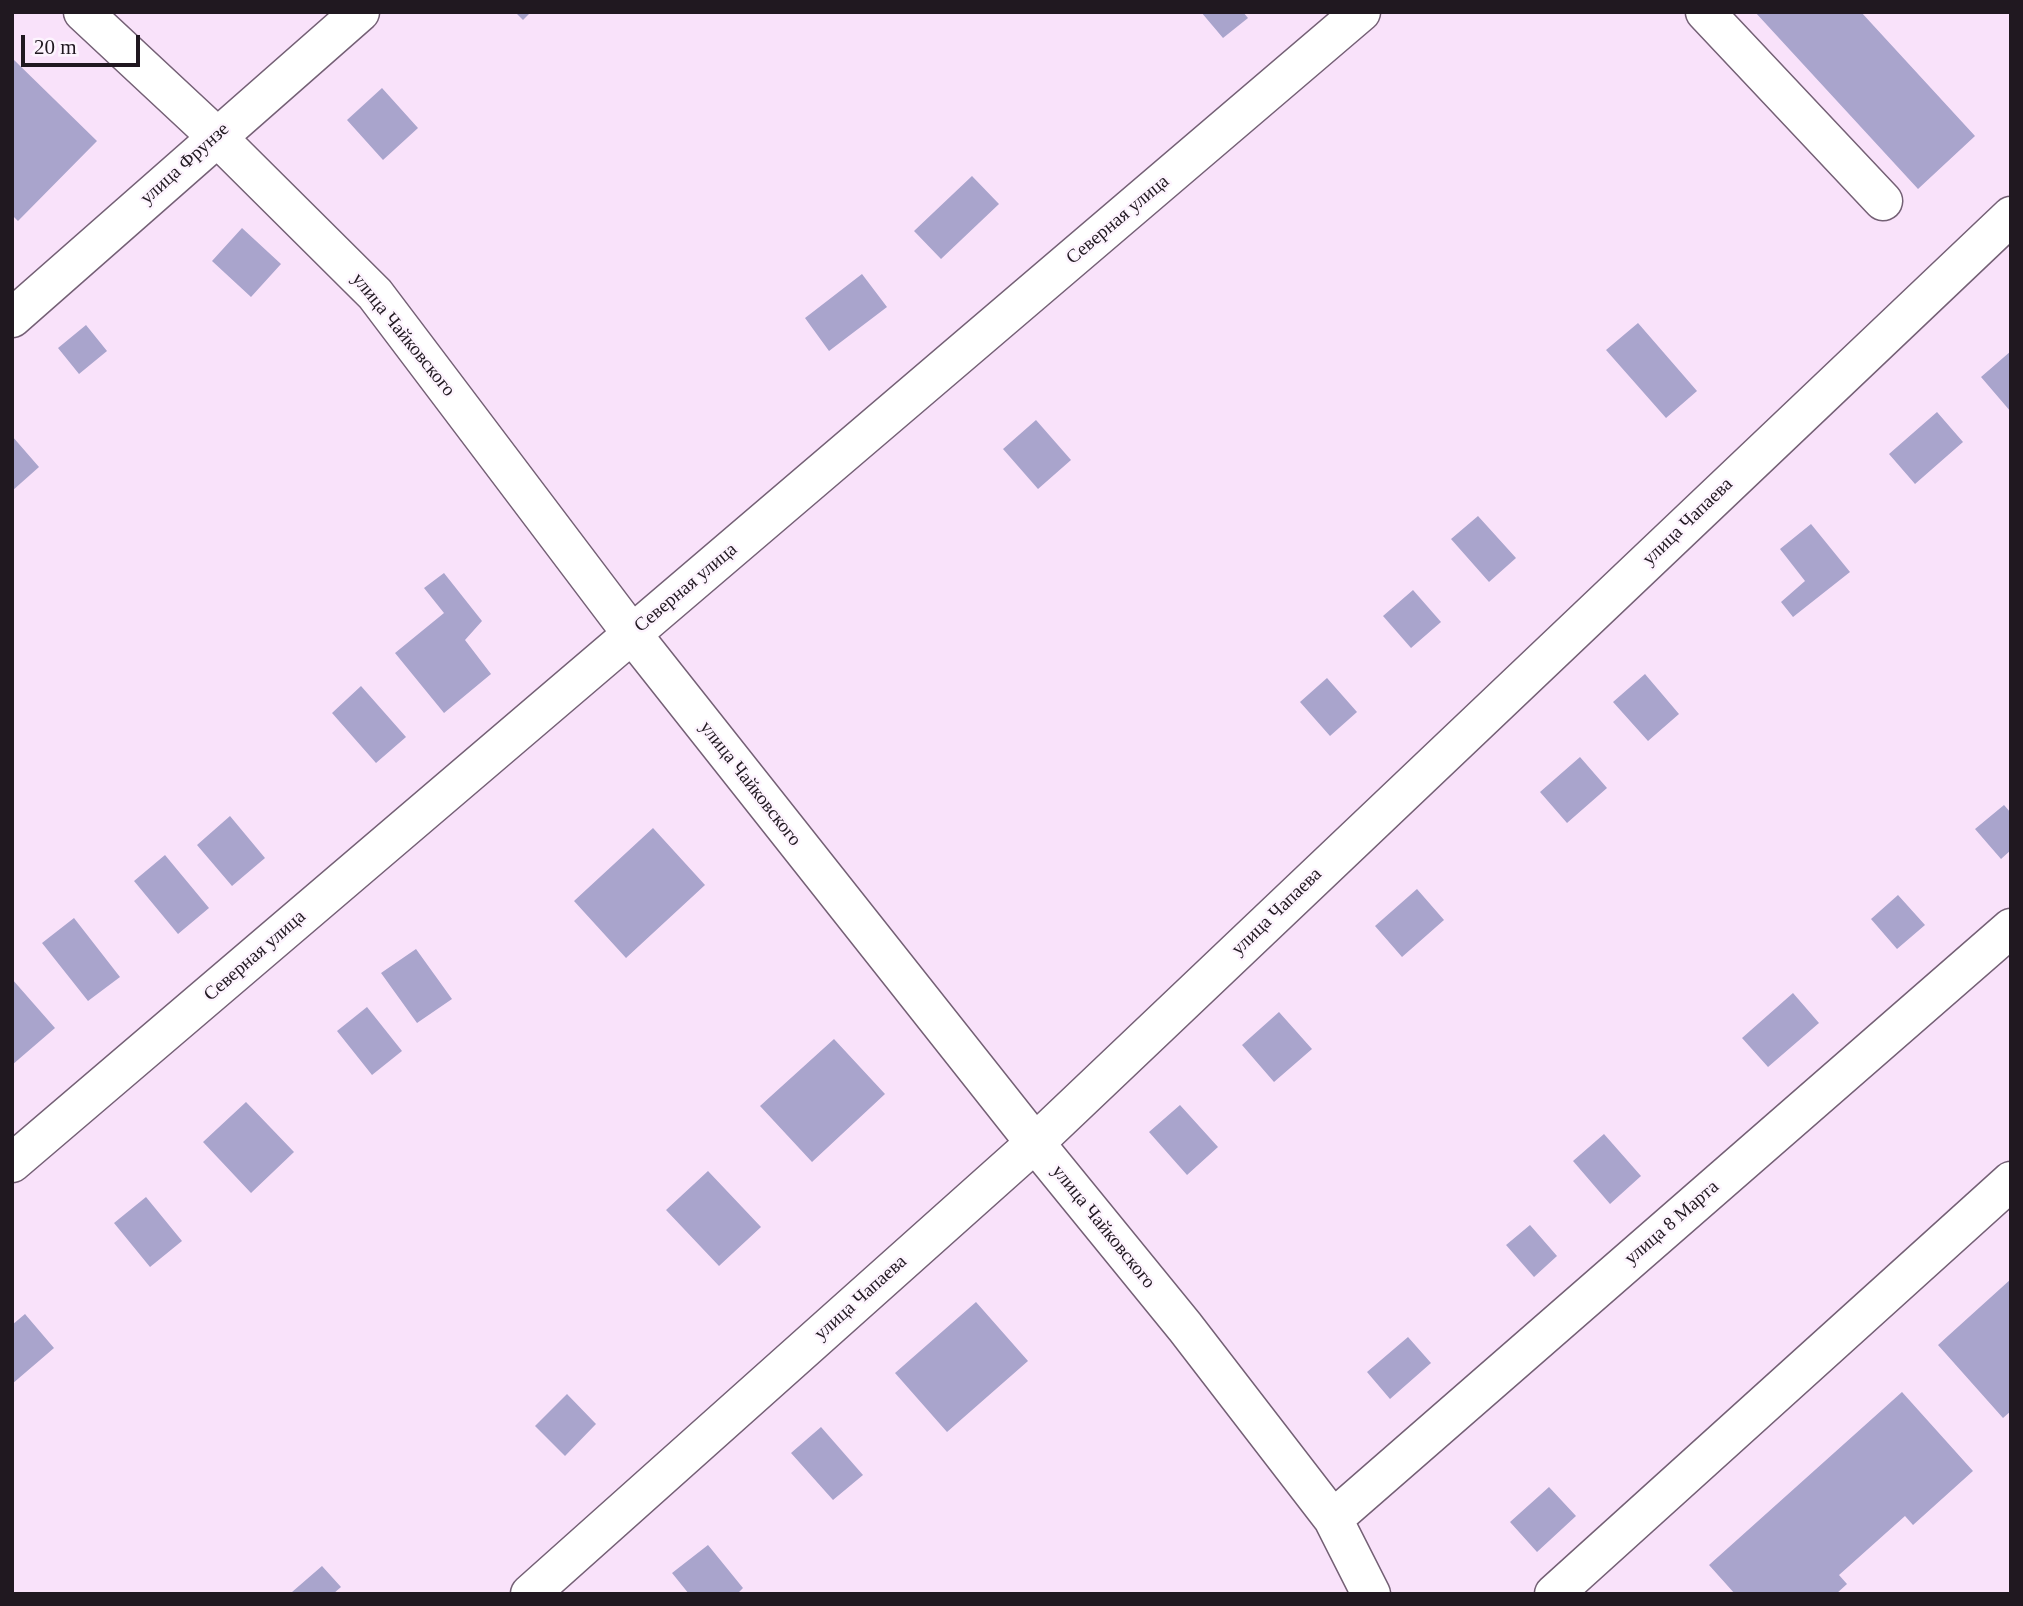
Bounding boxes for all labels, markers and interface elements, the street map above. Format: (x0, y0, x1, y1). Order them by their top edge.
scale bar (24, 21, 144, 65)
text: 20 m (34, 35, 77, 59)
street label: улица Фрунзе (136, 118, 234, 210)
street label: Северная улица (1062, 170, 1174, 270)
street label: улица Чайковского (346, 269, 460, 401)
street label: улица Чапаева (1638, 473, 1738, 571)
street label: Северная улица (630, 538, 742, 638)
street label: улица Чайковского (694, 717, 806, 851)
street label: улица Чапаева (1227, 863, 1327, 961)
street label: Северная улица (200, 906, 310, 1006)
street label: улица Чайковского (1046, 1161, 1160, 1293)
street label: улица 8 Марта (1620, 1176, 1724, 1270)
street label: улица Чапаева (810, 1251, 912, 1345)

